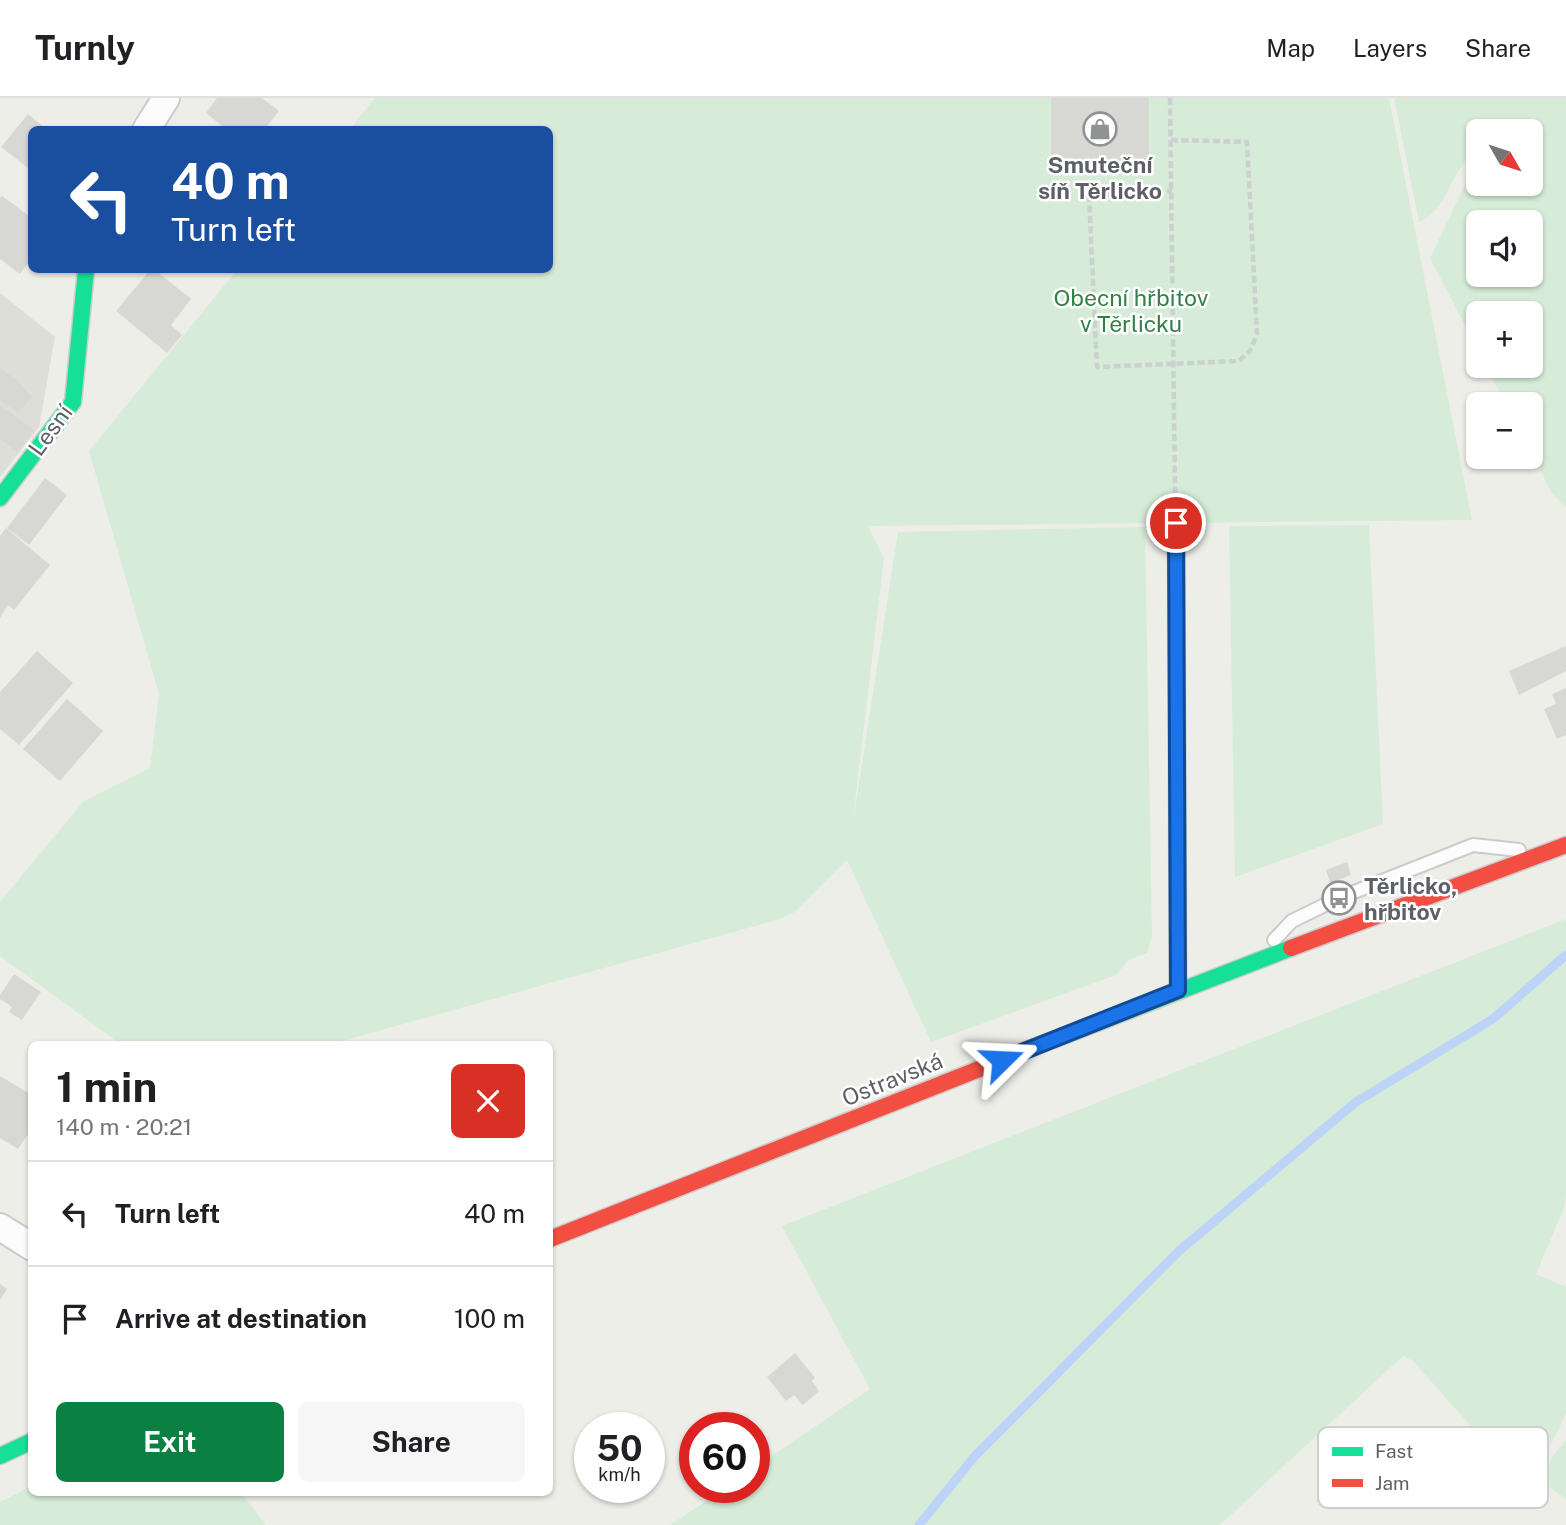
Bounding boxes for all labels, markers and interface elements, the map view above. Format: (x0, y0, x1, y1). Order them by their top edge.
text: Turnly (35, 29, 135, 67)
text: Map (1266, 34, 1315, 62)
text: Layers (1353, 34, 1427, 62)
text: Share (1465, 34, 1531, 62)
shop icon: Smuteční síň Těrlicko (1081, 110, 1119, 148)
north arrow (1466, 119, 1544, 196)
map controls (1466, 119, 1543, 469)
place label: Smuteční síň Těrlicko (1038, 151, 1162, 204)
text: 40 m (171, 152, 290, 210)
icon: left (56, 154, 147, 245)
button: sound (1466, 210, 1543, 287)
text: Turn left (171, 211, 296, 248)
park label: Obecní hřbitov v Těrlicku (1054, 284, 1209, 337)
button: + (1466, 301, 1543, 378)
button: − (1466, 392, 1543, 469)
street label: Lesní (23, 399, 78, 461)
pin (1146, 493, 1206, 553)
icon: arrive (1157, 504, 1195, 542)
place label: Těrlicko, hřbitov (1364, 872, 1457, 925)
bus stop icon: Těrlicko, hřbitov (1320, 879, 1358, 917)
position arrow (965, 1023, 1039, 1097)
street label: Ostravská (838, 1047, 946, 1111)
text: 1 min (56, 1062, 157, 1111)
button: close (451, 1064, 525, 1138)
text: 140 m · 20:21 (56, 1113, 192, 1140)
icon: left (56, 1195, 94, 1233)
text: Turn left (115, 1198, 220, 1229)
text: 40 m (464, 1198, 525, 1229)
icon: arrive (56, 1300, 94, 1338)
text: Arrive at destination (115, 1303, 367, 1334)
text: 100 m (454, 1303, 525, 1334)
button: Exit (56, 1402, 284, 1482)
button: Share (298, 1402, 525, 1482)
speed limit sign: 60 (679, 1412, 770, 1503)
legend (1318, 1427, 1548, 1508)
text: 50 (596, 1428, 643, 1469)
text: Fast (1375, 1440, 1413, 1462)
text: km/h (598, 1464, 641, 1485)
text: Jam (1375, 1472, 1409, 1494)

